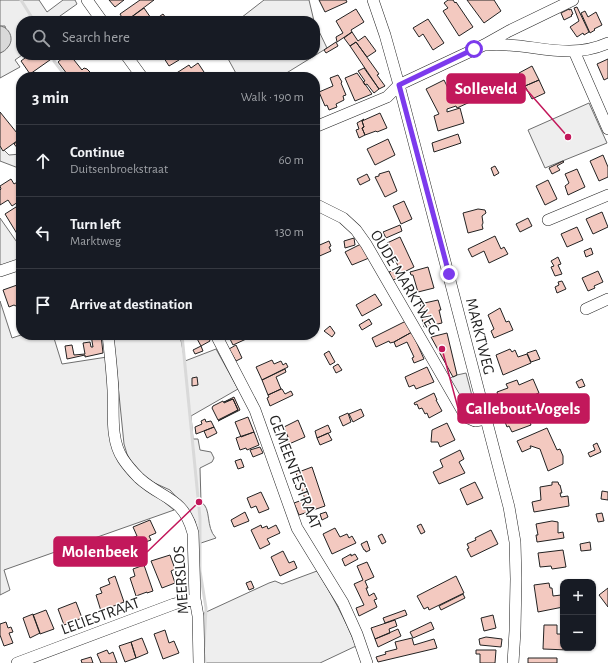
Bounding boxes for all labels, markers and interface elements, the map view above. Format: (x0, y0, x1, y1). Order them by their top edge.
search box (16, 16, 320, 60)
icon: search (30, 27, 52, 49)
text: Search here (62, 30, 130, 45)
route start (465, 40, 483, 58)
callout: Solleveld (447, 74, 525, 103)
text: Solleveld (455, 80, 517, 97)
text: 3 min (32, 89, 69, 106)
text: Walk · 190 m (241, 91, 304, 104)
text: Continue (70, 145, 125, 160)
icon: ahead (32, 150, 54, 172)
text: 60 m (278, 154, 304, 167)
text: Duitsenbroekstraat (70, 163, 168, 176)
text: Turn left (70, 217, 121, 232)
icon: left (32, 222, 54, 244)
text: 130 m (275, 226, 304, 239)
street label: OUDE MARKTWEG (368, 227, 443, 338)
text: Marktweg (70, 235, 121, 248)
route end (440, 265, 458, 283)
icon: arrive (32, 294, 54, 316)
street label: MARKTWEG (463, 296, 497, 376)
text: Arrive at destination (70, 297, 193, 312)
callout: Callebout-Vogels (458, 394, 589, 423)
text: Callebout-Vogels (466, 400, 581, 417)
street label: GEMEENTESTRAAT (266, 413, 324, 532)
callout: Molenbeek (54, 537, 147, 566)
text: Molenbeek (62, 543, 139, 560)
street label: MEERSLOS (171, 545, 191, 615)
map controls (560, 579, 596, 651)
button: + (560, 579, 596, 615)
street label: LELIESTRAAT (59, 594, 142, 638)
button: − (560, 615, 596, 651)

